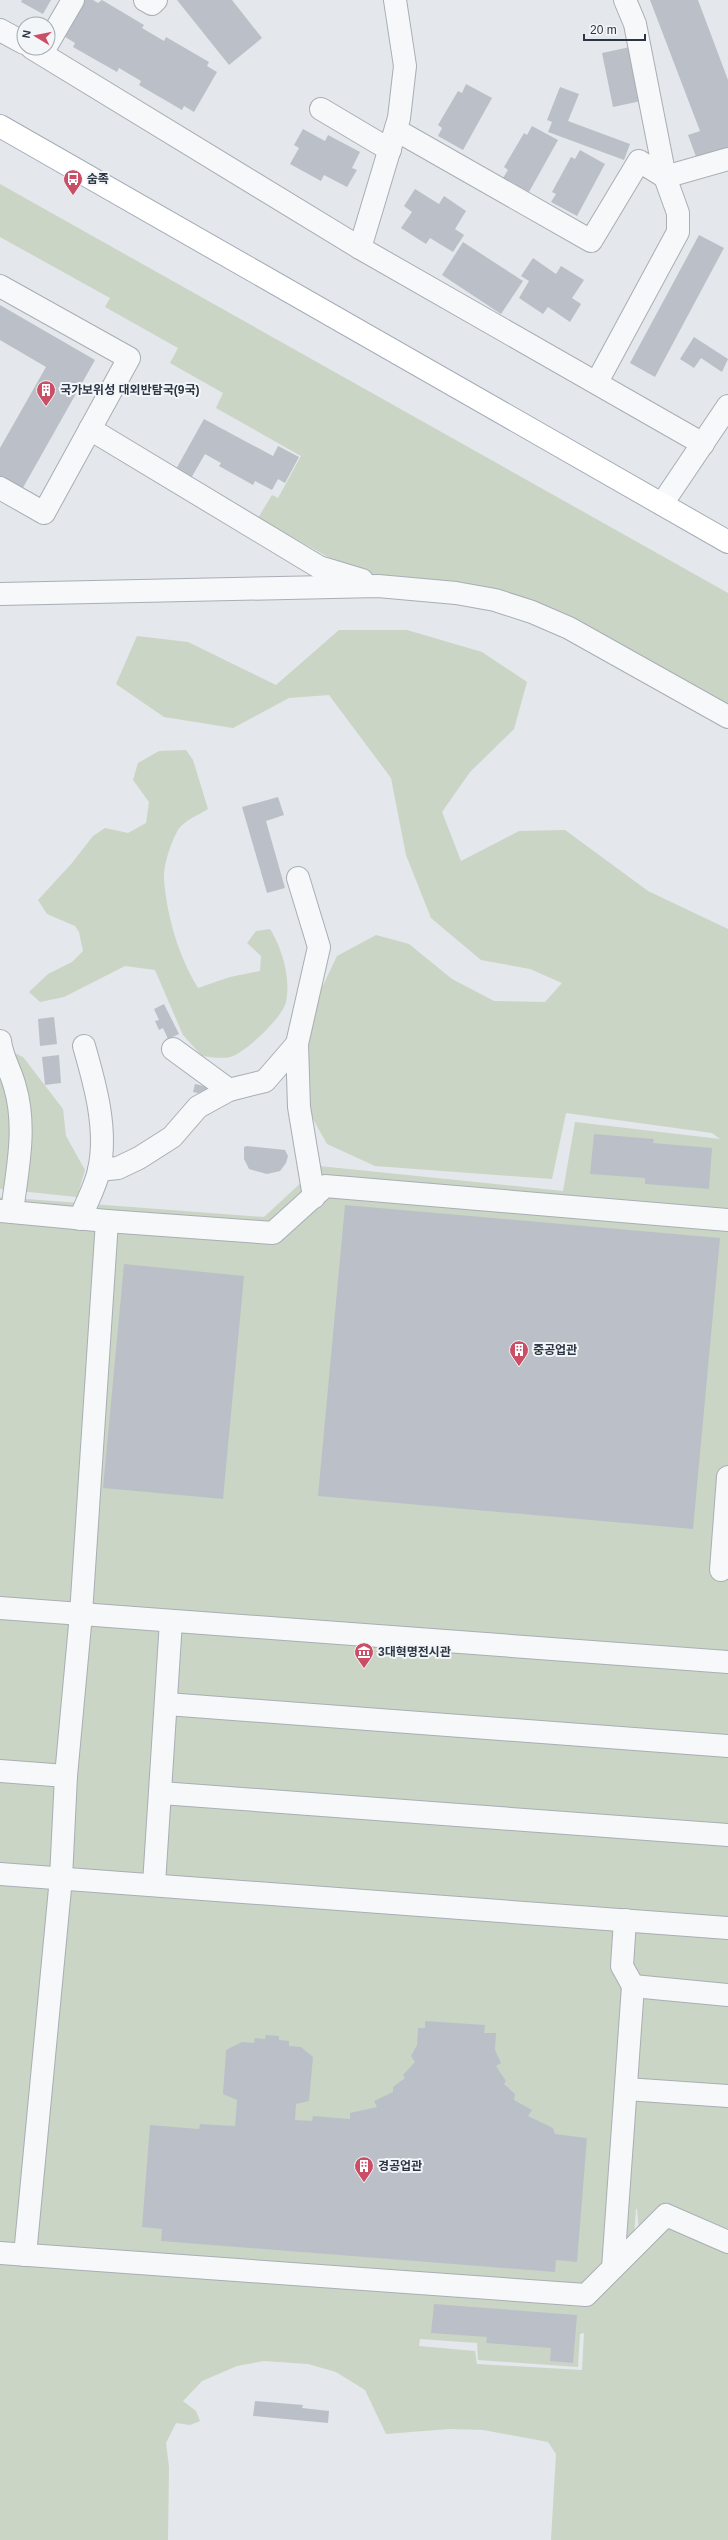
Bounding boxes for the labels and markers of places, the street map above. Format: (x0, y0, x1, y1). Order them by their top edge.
bus stop icon: 숨족 (62, 168, 84, 196)
place label: 숨족 (87, 172, 109, 186)
building icon: 국가보위성 대외반탐국(9국) (35, 379, 57, 407)
place label: 국가보위성 대외반탐국(9국) (60, 383, 199, 397)
building icon: 중공업관 (508, 1339, 530, 1367)
place label: 중공업관 (533, 1343, 577, 1357)
museum icon: 3대혁명전시관 (353, 1641, 375, 1669)
place label: 3대혁명전시관 (378, 1645, 451, 1659)
building icon: 경공업관 (353, 2155, 375, 2183)
place label: 경공업관 (378, 2159, 422, 2173)

